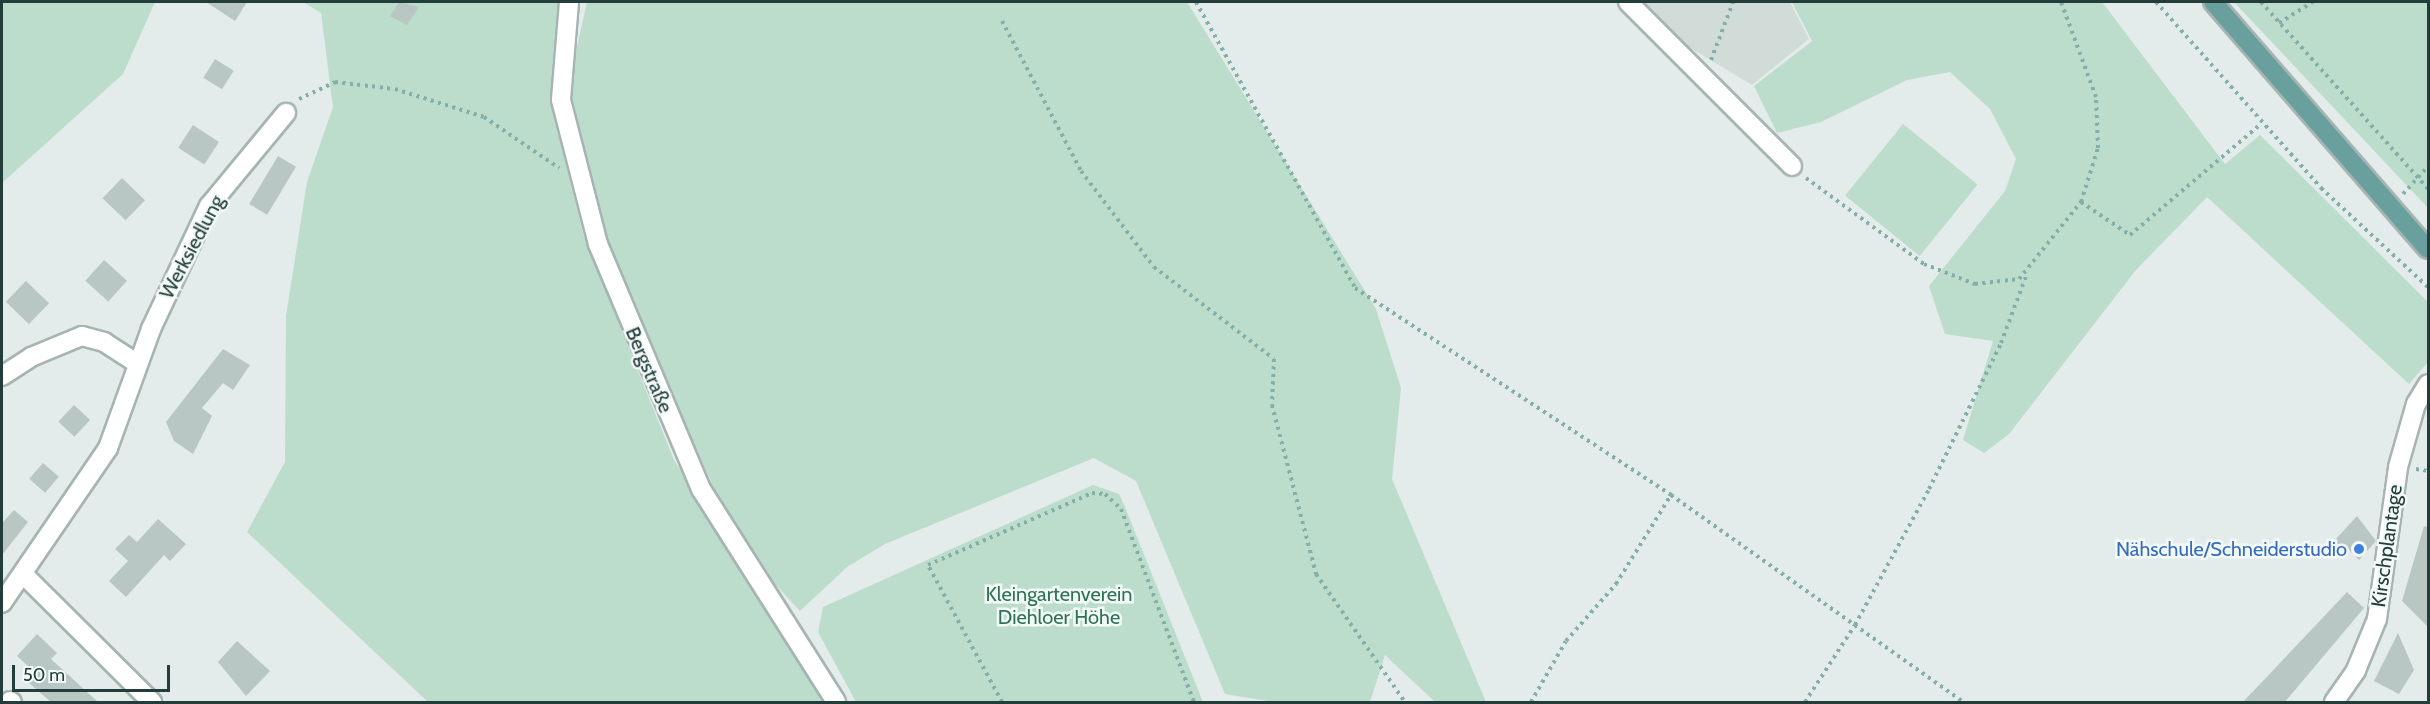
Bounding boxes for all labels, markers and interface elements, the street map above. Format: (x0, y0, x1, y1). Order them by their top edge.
street label: Werksiedlung (155, 191, 229, 303)
street label: Bergstraße (620, 324, 678, 416)
street label: Kirschplantage (2367, 483, 2407, 609)
place label: Nähschule/Schneiderstudio (2116, 537, 2347, 561)
marker: Nähschule/Schneiderstudio (2352, 542, 2366, 556)
park label: Kleingartenverein Diehloer Höhe (986, 582, 1132, 629)
scale bar (15, 653, 172, 691)
text: 50 m (23, 664, 65, 686)

